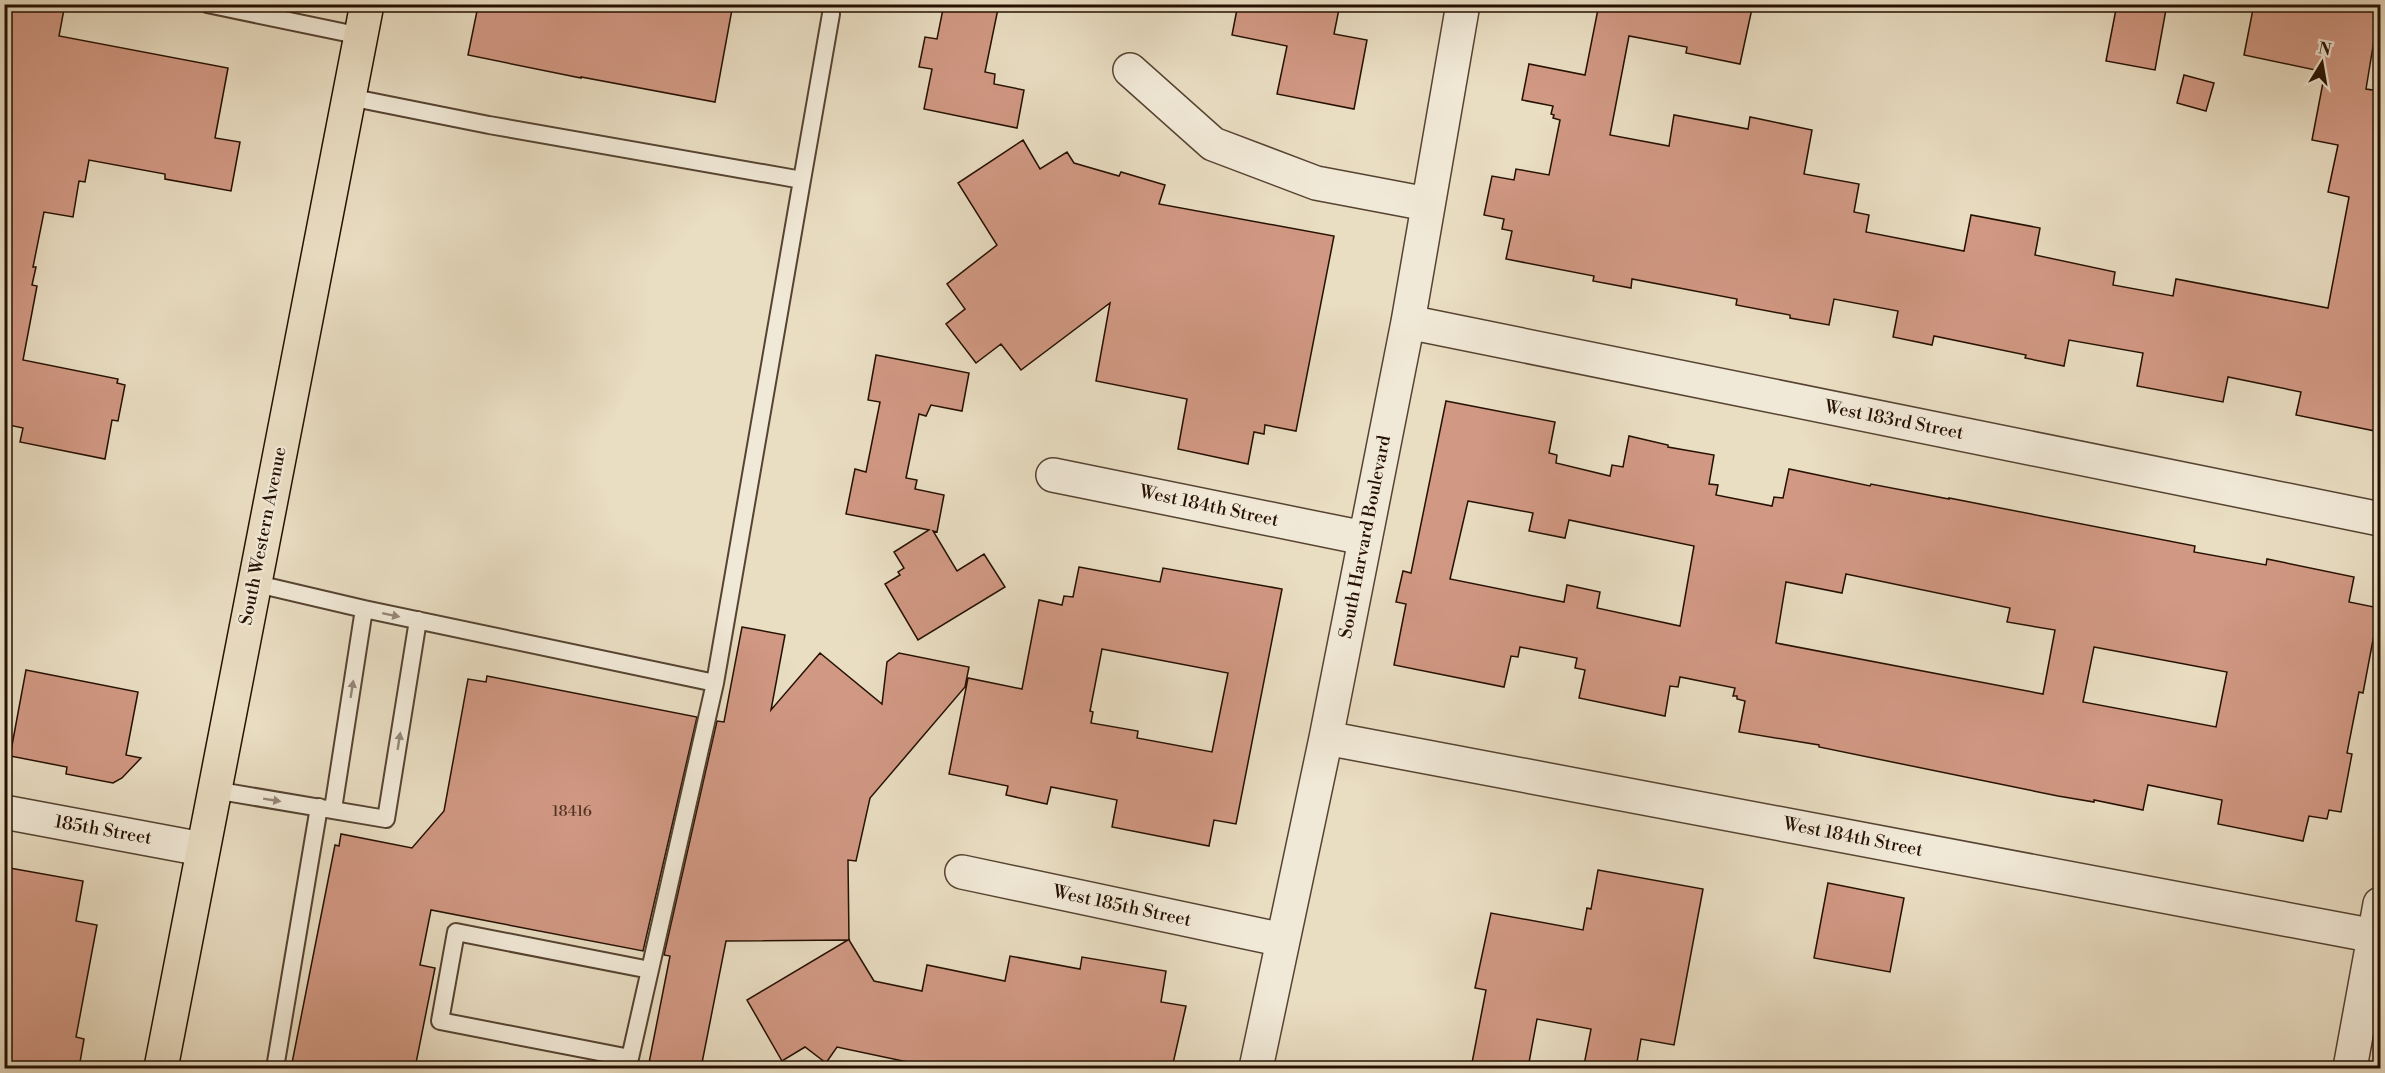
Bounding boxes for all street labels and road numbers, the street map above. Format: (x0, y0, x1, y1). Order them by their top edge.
street label: West 183rd Street (1822, 395, 1966, 445)
street label: South Harvard Boulevard (1334, 433, 1396, 641)
street label: South Western Avenue (234, 445, 292, 627)
street label: West 184th Street (1136, 480, 1281, 532)
street label: 185th Street (53, 810, 154, 850)
street label: West 184th Street (1780, 812, 1925, 862)
street label: West 185th Street (1050, 880, 1194, 932)

